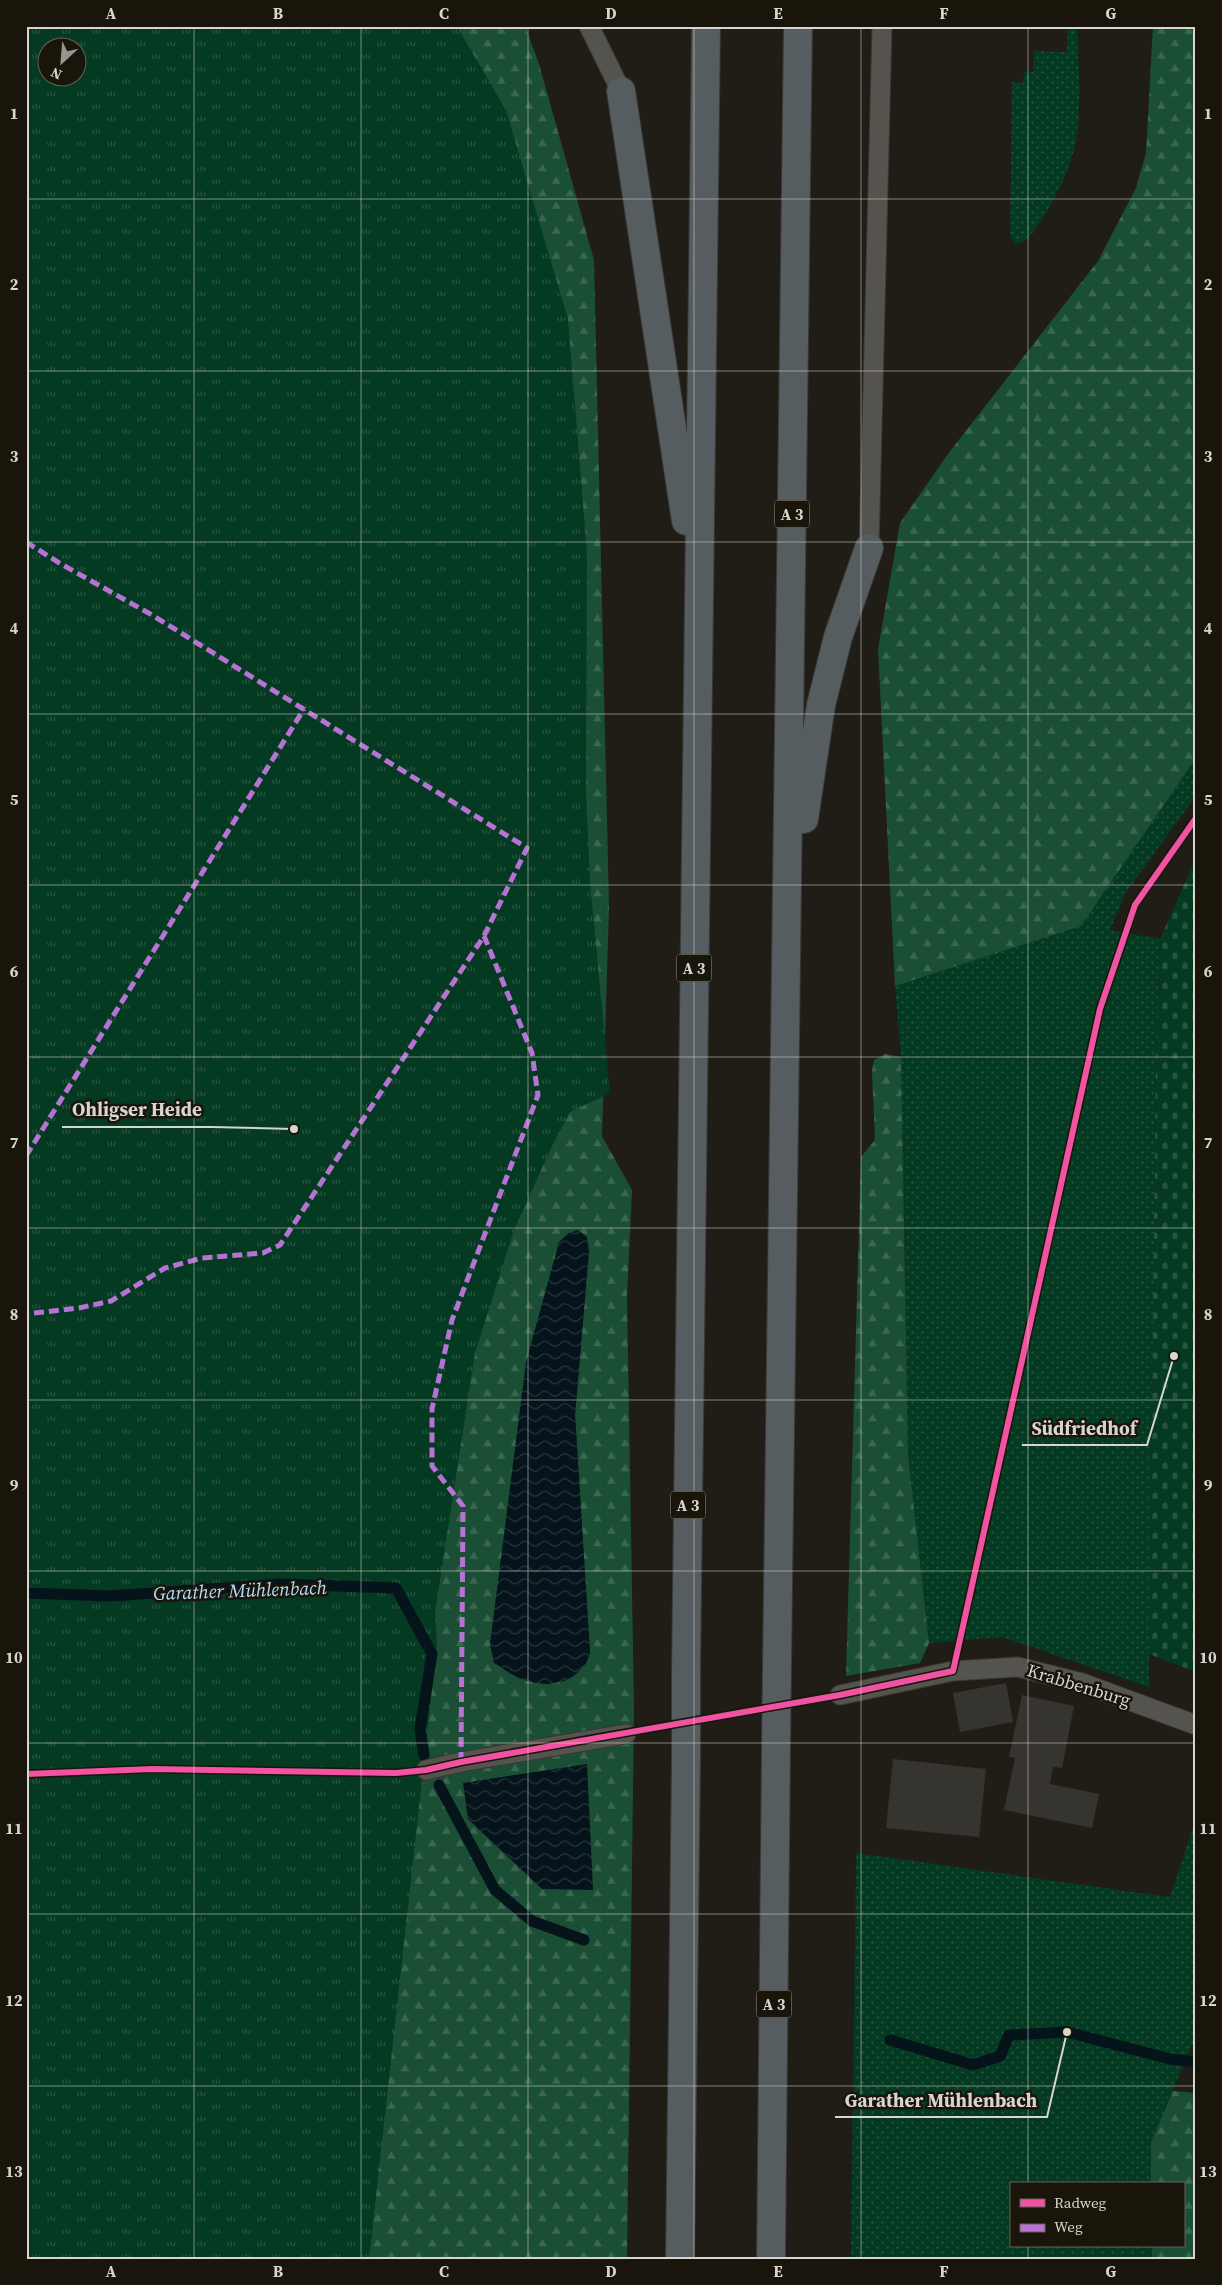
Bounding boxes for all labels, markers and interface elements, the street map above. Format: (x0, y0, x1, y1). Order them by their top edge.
text: A (106, 2, 117, 24)
text: B (273, 2, 284, 24)
text: C (439, 2, 449, 24)
text: D (605, 2, 617, 24)
text: E (773, 2, 783, 24)
text: F (939, 2, 949, 24)
text: G (1106, 2, 1117, 24)
north arrow (38, 38, 88, 88)
text: N (47, 62, 65, 85)
text: 1 (10, 102, 18, 124)
text: 1 (1204, 102, 1212, 124)
text: 2 (10, 273, 19, 295)
text: 2 (1204, 273, 1213, 295)
text: 3 (10, 445, 19, 467)
text: 3 (1204, 445, 1213, 467)
road number: A 3 (774, 500, 810, 528)
text: 4 (10, 617, 19, 639)
text: 4 (1204, 617, 1213, 639)
text: 5 (10, 788, 19, 810)
text: 5 (1204, 788, 1213, 810)
road number: A 3 (676, 954, 712, 981)
text: 6 (10, 960, 19, 982)
text: 6 (1204, 960, 1213, 982)
callout: Ohligser Heide (62, 1093, 211, 1127)
text: Ohligser Heide (72, 1096, 202, 1122)
text: 7 (10, 1131, 19, 1153)
text: 7 (1204, 1131, 1213, 1153)
text: 8 (10, 1303, 18, 1325)
text: 8 (1204, 1303, 1212, 1325)
callout: Südfriedhof (1022, 1411, 1147, 1445)
text: Südfriedhof (1031, 1415, 1139, 1441)
text: 9 (10, 1474, 19, 1496)
text: 9 (1204, 1474, 1213, 1496)
road number: A 3 (670, 1492, 706, 1518)
water label: Garather Mühlenbach (153, 1574, 328, 1606)
text: 10 (5, 1646, 23, 1668)
text: 10 (1199, 1646, 1217, 1668)
street label: Krabbenburg (1024, 1657, 1134, 1713)
text: 11 (5, 1817, 23, 1839)
text: 11 (1199, 1817, 1217, 1839)
text: 12 (5, 1989, 23, 2011)
text: 12 (1199, 1989, 1217, 2011)
road number: A 3 (756, 1990, 792, 2018)
callout: Garather Mühlenbach (835, 2083, 1047, 2117)
text: Garather Mühlenbach (845, 2087, 1038, 2113)
text: 13 (5, 2160, 23, 2182)
text: 13 (1199, 2160, 1217, 2182)
legend (1010, 2182, 1184, 2248)
text: Radweg (1054, 2192, 1107, 2213)
text: Weg (1054, 2216, 1083, 2237)
text: A (106, 2260, 117, 2282)
text: B (273, 2260, 284, 2282)
text: C (439, 2260, 449, 2282)
text: D (605, 2260, 617, 2282)
text: E (773, 2260, 783, 2282)
text: F (939, 2260, 949, 2282)
text: G (1106, 2260, 1117, 2282)

